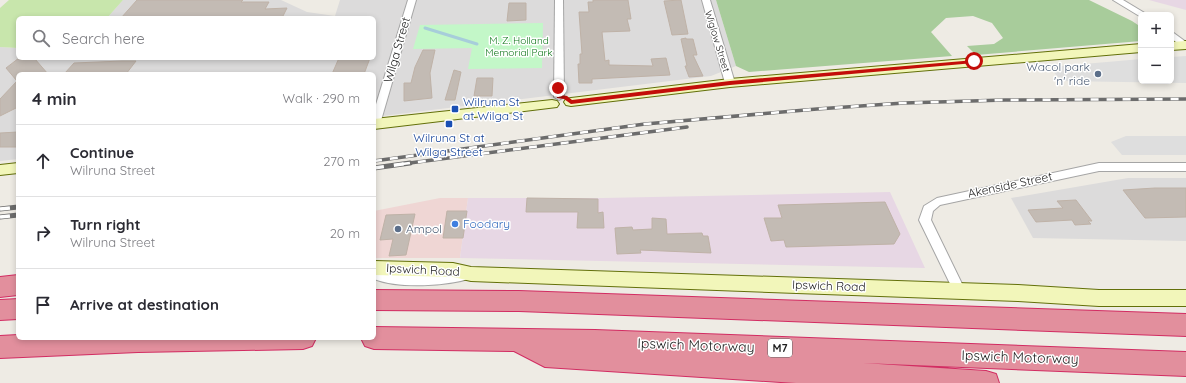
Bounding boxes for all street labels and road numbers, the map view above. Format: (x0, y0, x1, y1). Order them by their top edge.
street label: Wiglow Street (702, 9, 733, 74)
street label: Wilga Street (380, 15, 413, 84)
street label: Akenside Street (966, 168, 1054, 201)
street label: Ipswich Road (386, 260, 460, 279)
street label: Ipswich Road (792, 277, 866, 294)
street label: Ipswich Motorway (637, 334, 755, 356)
road number: M7 (768, 339, 792, 357)
street label: Ipswich Motorway (961, 346, 1079, 368)

